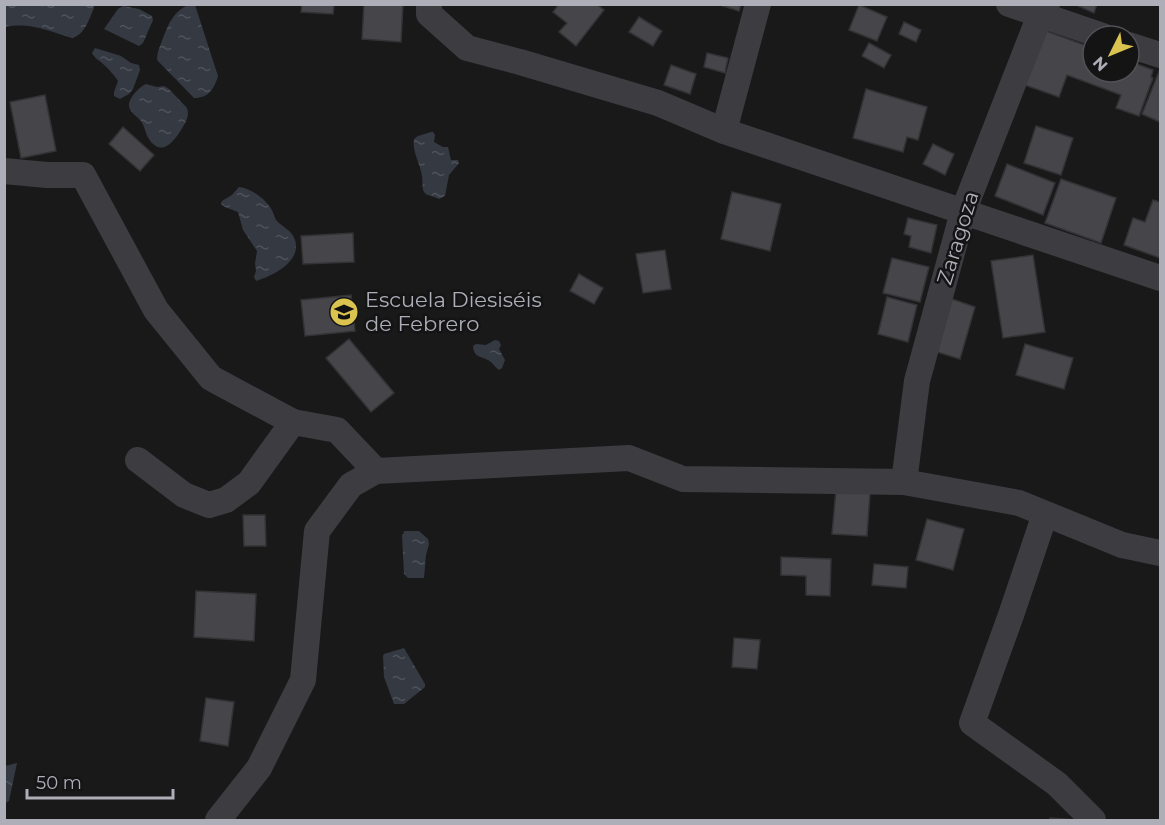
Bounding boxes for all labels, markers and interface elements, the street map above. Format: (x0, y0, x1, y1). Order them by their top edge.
north arrow (1081, 24, 1141, 84)
text: N (1089, 53, 1112, 75)
street label: Zaragoza (931, 188, 984, 288)
place label: Escuela Diesiséis de Febrero (365, 287, 542, 336)
school or university icon: Escuela Diesiséis de Febrero (328, 296, 360, 328)
scale bar (27, 762, 172, 800)
text: 50 m (36, 772, 82, 794)

